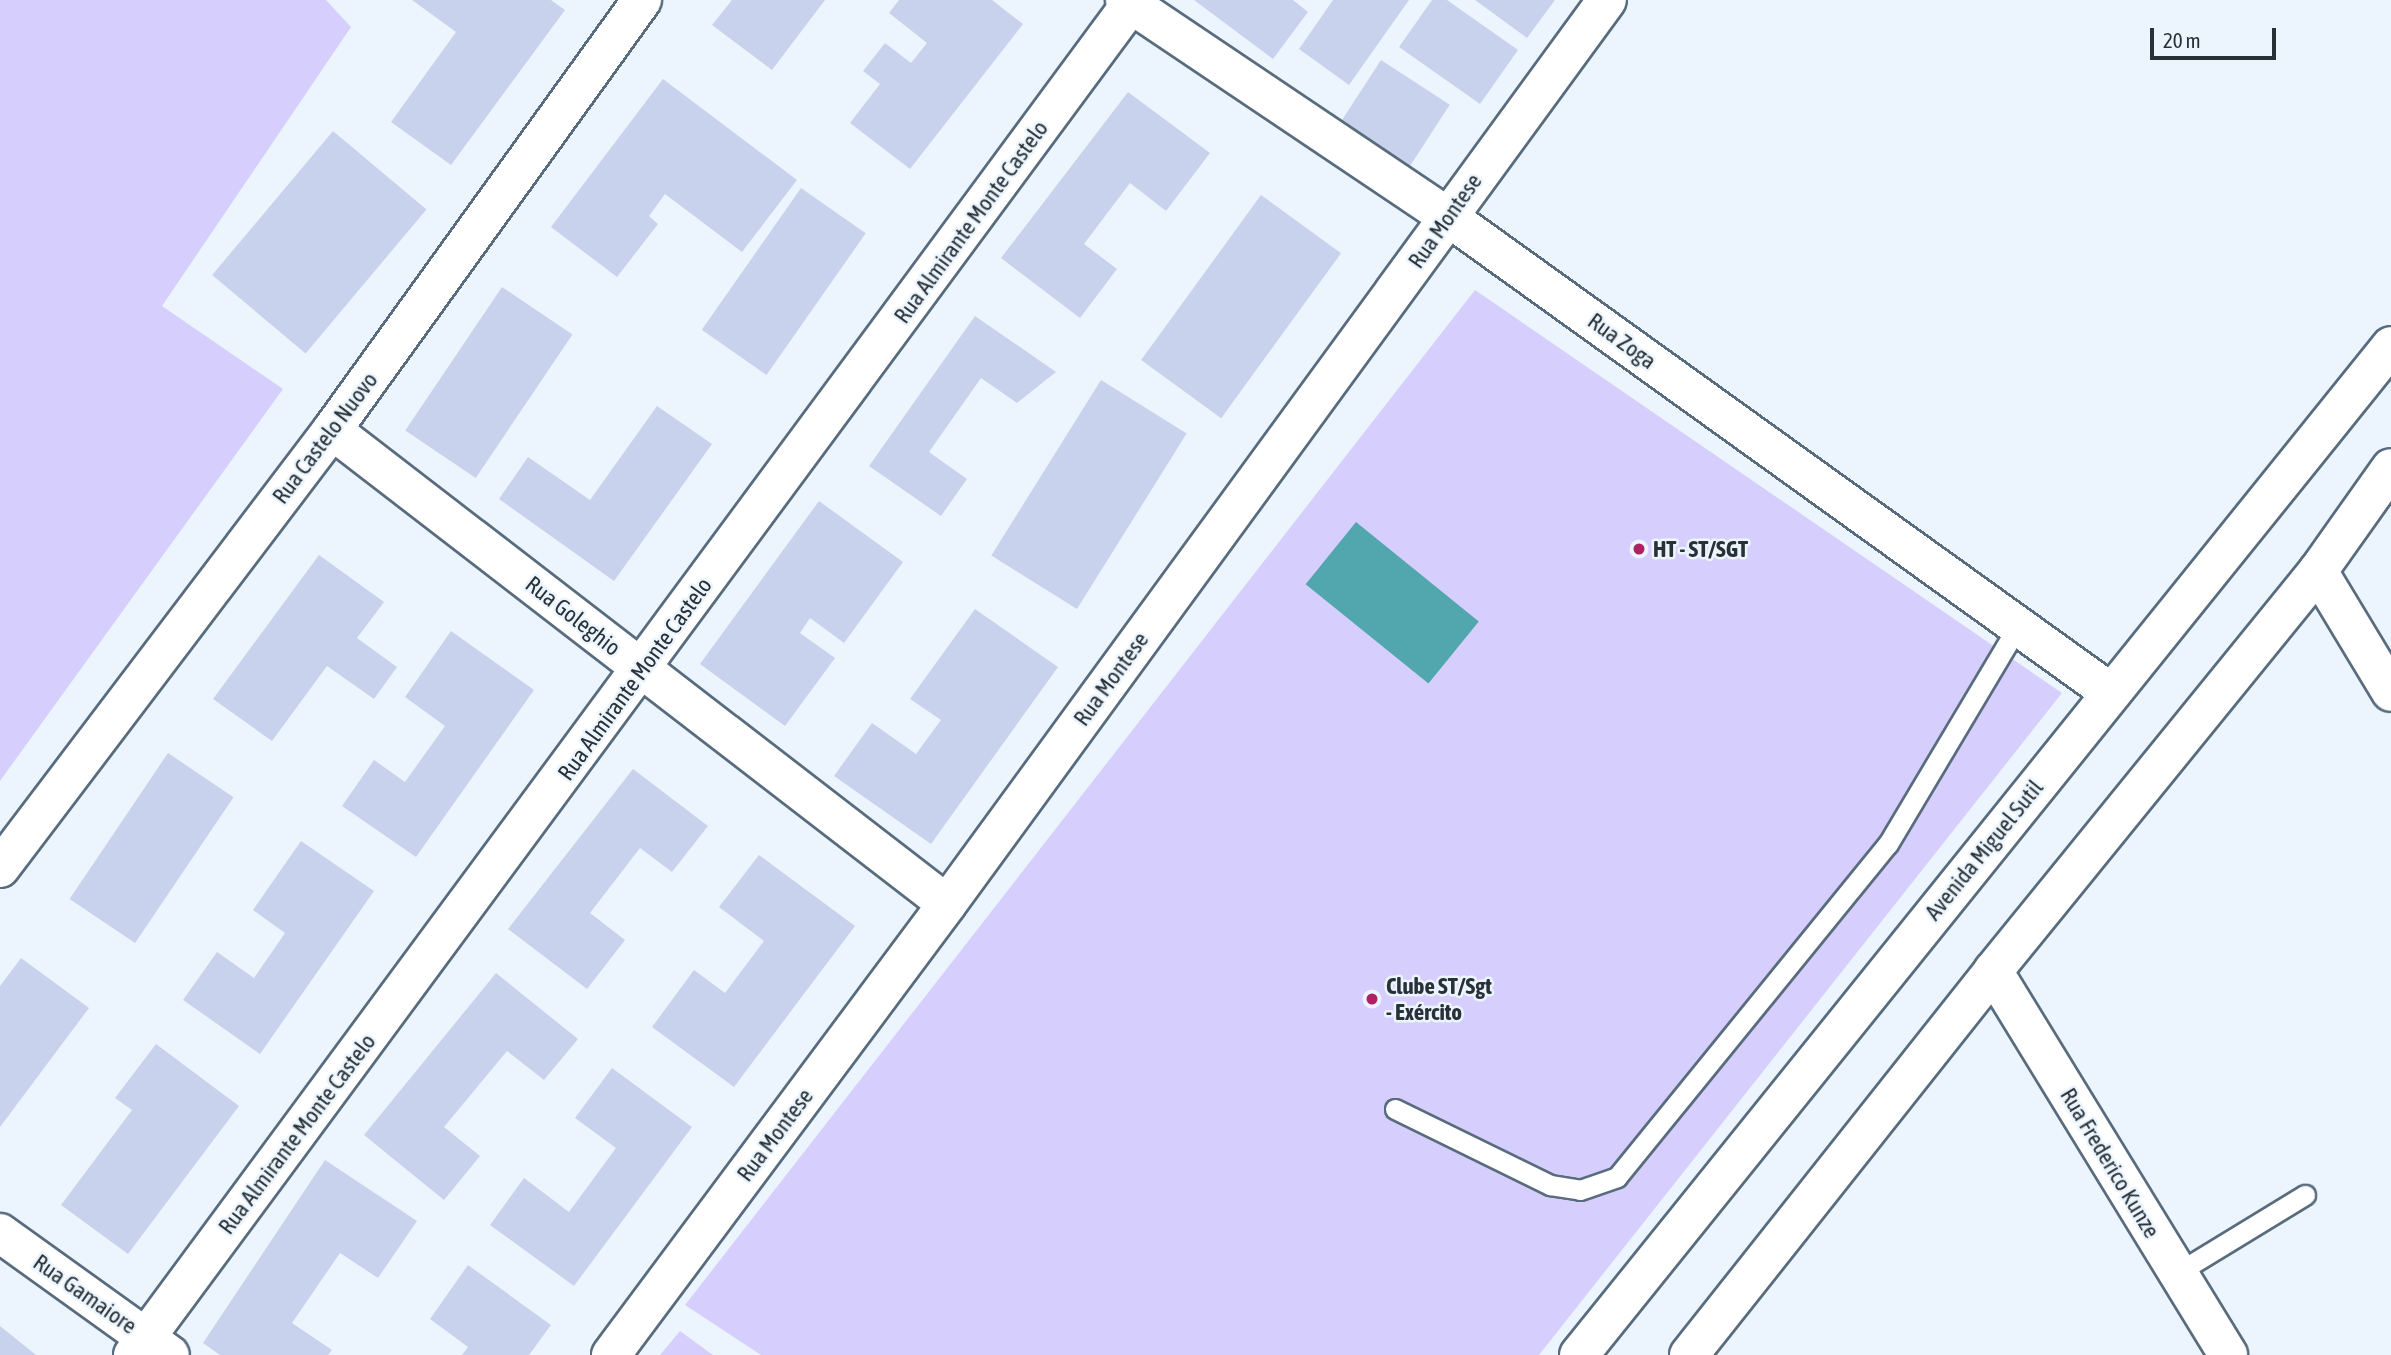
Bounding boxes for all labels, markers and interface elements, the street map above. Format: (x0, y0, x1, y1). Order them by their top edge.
scale bar (2153, 14, 2279, 58)
text: 20 m (2163, 28, 2201, 52)
street label: Rua Almirante Monte Castelo (888, 115, 1054, 329)
street label: Rua Montese (1402, 168, 1488, 274)
street label: Rua Zoga (1582, 307, 1662, 375)
street label: Rua Castelo Nuovo (267, 367, 383, 509)
place label: HT - ST/SGT (1653, 535, 1748, 563)
marker: HT - ST/SGT (1631, 541, 1647, 557)
street label: Rua Goleghio (520, 570, 626, 662)
street label: Rua Almirante Monte Castelo (552, 572, 718, 786)
street label: Rua Montese (1068, 627, 1154, 731)
street label: Avenida Miguel Sutil (1919, 774, 2049, 926)
place label: Clube ST/Sgt - Exército (1386, 972, 1492, 1026)
marker: Clube ST/Sgt - Exército (1364, 991, 1380, 1007)
street label: Rua Almirante Monte Castelo (213, 1028, 381, 1240)
street label: Rua Montese (731, 1083, 819, 1187)
street label: Rua Frederico Kunze (2054, 1083, 2166, 1243)
street label: Rua Gamaiore (28, 1248, 142, 1340)

